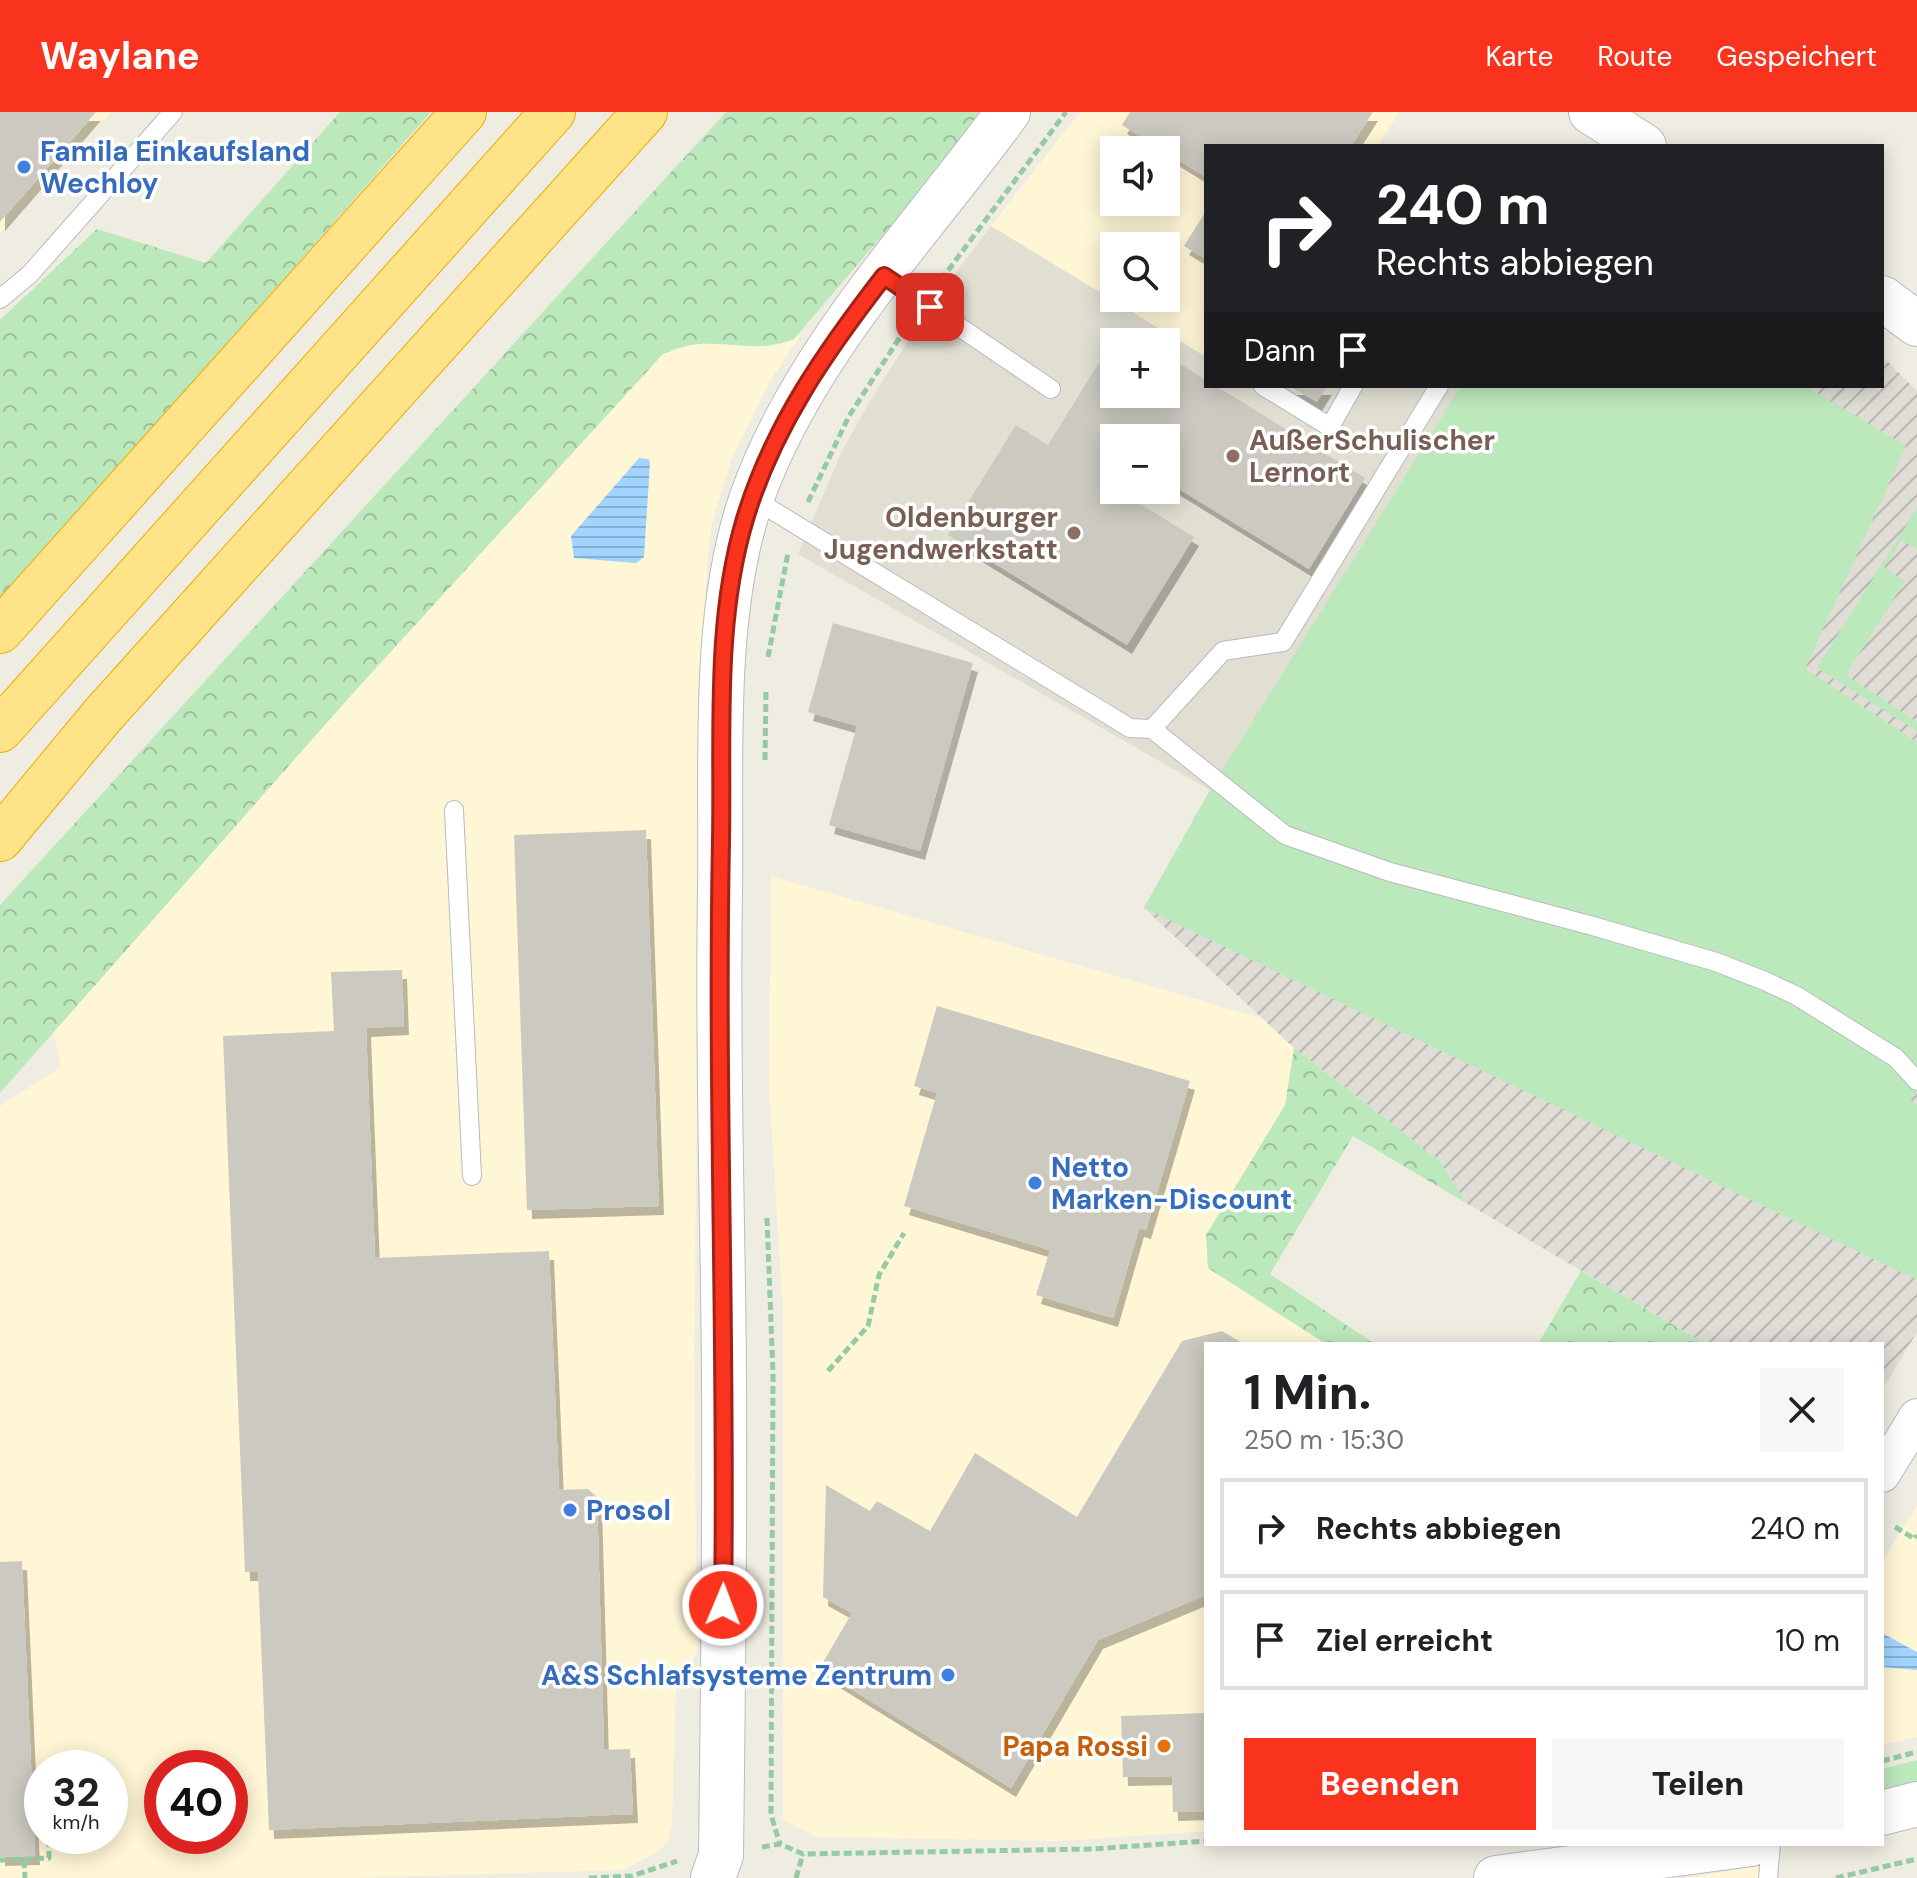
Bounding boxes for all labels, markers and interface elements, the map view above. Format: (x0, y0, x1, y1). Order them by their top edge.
text: Waylane (40, 31, 200, 81)
text: Karte (1486, 38, 1553, 75)
text: Route (1597, 38, 1672, 75)
text: Gespeichert (1716, 38, 1877, 75)
place label: Famila Einkaufsland Wechloy (40, 133, 310, 202)
map controls (1100, 136, 1180, 504)
button: sound (1100, 136, 1180, 216)
marker: Famila Einkaufsland Wechloy (15, 158, 33, 176)
text: 240 m (1376, 168, 1550, 241)
icon: right (1244, 176, 1348, 280)
button: search (1100, 232, 1180, 312)
text: Rechts abbiegen (1376, 239, 1654, 286)
pin (896, 273, 964, 341)
icon: arrive (908, 285, 952, 329)
button: + (1100, 328, 1180, 408)
icon: arrive (1331, 328, 1375, 372)
text: Dann (1244, 331, 1315, 370)
place label: AußerSchulischer Lernort (1249, 422, 1495, 491)
button: − (1100, 424, 1180, 504)
marker: AußerSchulischer Lernort (1224, 447, 1242, 465)
place label: Oldenburger Jugendwerkstatt (824, 499, 1058, 568)
marker: Oldenburger Jugendwerkstatt (1065, 524, 1083, 542)
place label: Netto Marken-Discount (1051, 1149, 1292, 1218)
marker: Netto Marken-Discount (1026, 1174, 1044, 1192)
text: 1 Min. (1244, 1361, 1371, 1424)
button: close (1760, 1368, 1844, 1452)
text: 250 m · 15:30 (1244, 1423, 1404, 1457)
place label: Prosol (586, 1492, 671, 1529)
marker: Prosol (561, 1501, 579, 1519)
icon: right (1248, 1506, 1292, 1550)
text: Rechts abbiegen (1316, 1509, 1561, 1548)
text: 240 m (1750, 1509, 1840, 1548)
position arrow (681, 1563, 765, 1647)
icon: arrive (1248, 1618, 1292, 1662)
text: Ziel erreicht (1316, 1621, 1493, 1660)
text: 10 m (1775, 1621, 1840, 1660)
place label: A&S Schlafsysteme Zentrum (541, 1657, 932, 1694)
marker: A&S Schlafsysteme Zentrum (939, 1666, 957, 1684)
place label: Papa Rossi (1003, 1728, 1148, 1765)
marker: Papa Rossi (1155, 1737, 1173, 1755)
button: Beenden (1244, 1738, 1536, 1830)
button: Teilen (1552, 1738, 1844, 1830)
speed limit sign: 40 (144, 1750, 248, 1854)
text: 32 (52, 1766, 100, 1818)
text: km/h (52, 1809, 100, 1835)

